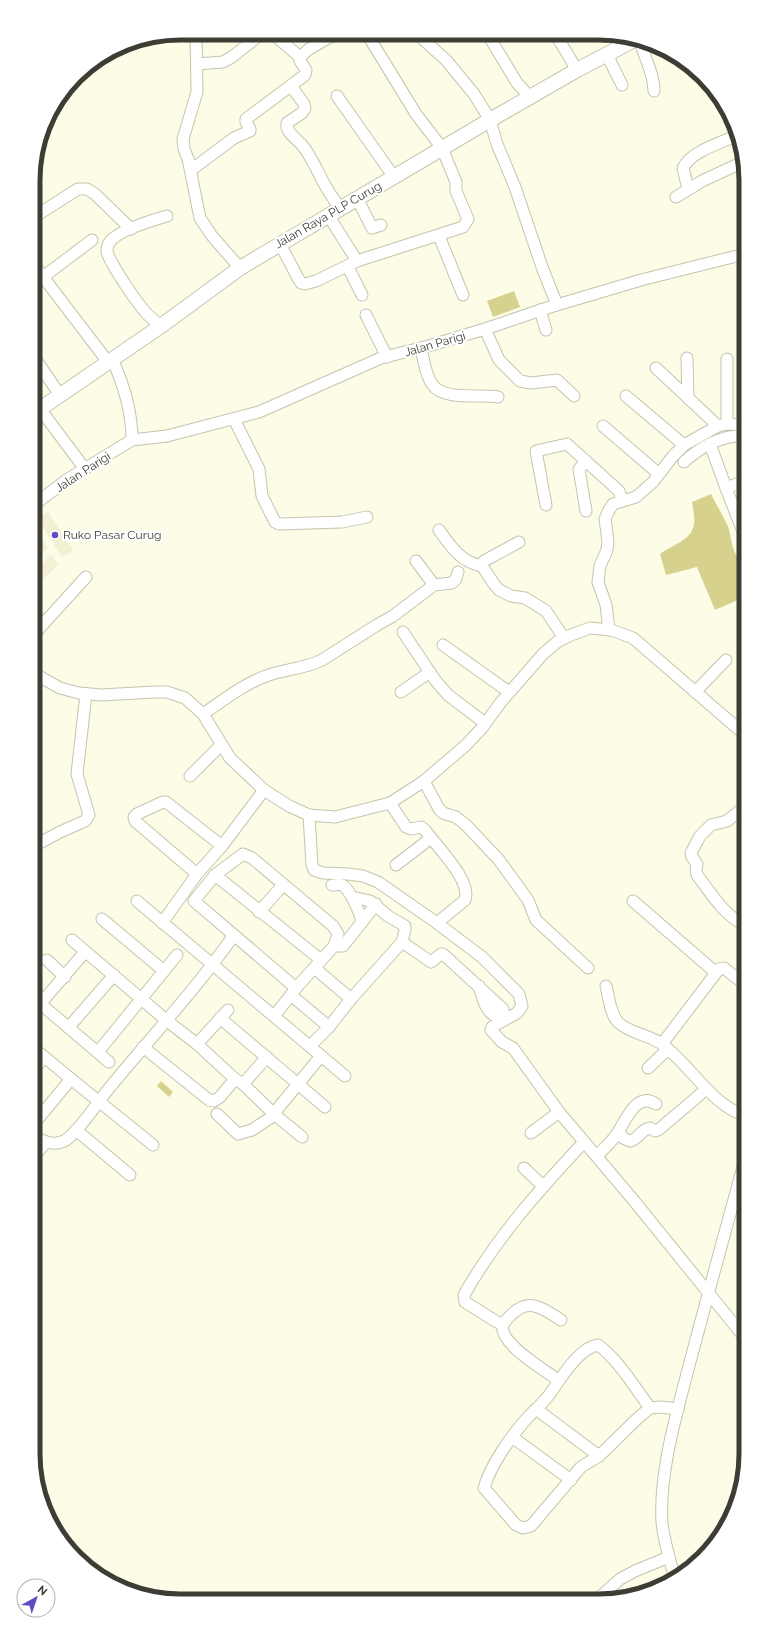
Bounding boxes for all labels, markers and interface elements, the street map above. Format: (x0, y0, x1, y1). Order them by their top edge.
street label: Jalan Raya PLP Curug (272, 179, 384, 251)
street label: Jalan Parigi (403, 329, 467, 359)
street label: Jalan Parigi (53, 449, 113, 495)
place label: Ruko Pasar Curug (63, 528, 162, 542)
marker: Ruko Pasar Curug (50, 530, 60, 540)
north arrow (16, 1578, 56, 1618)
text: N (35, 1583, 50, 1598)

